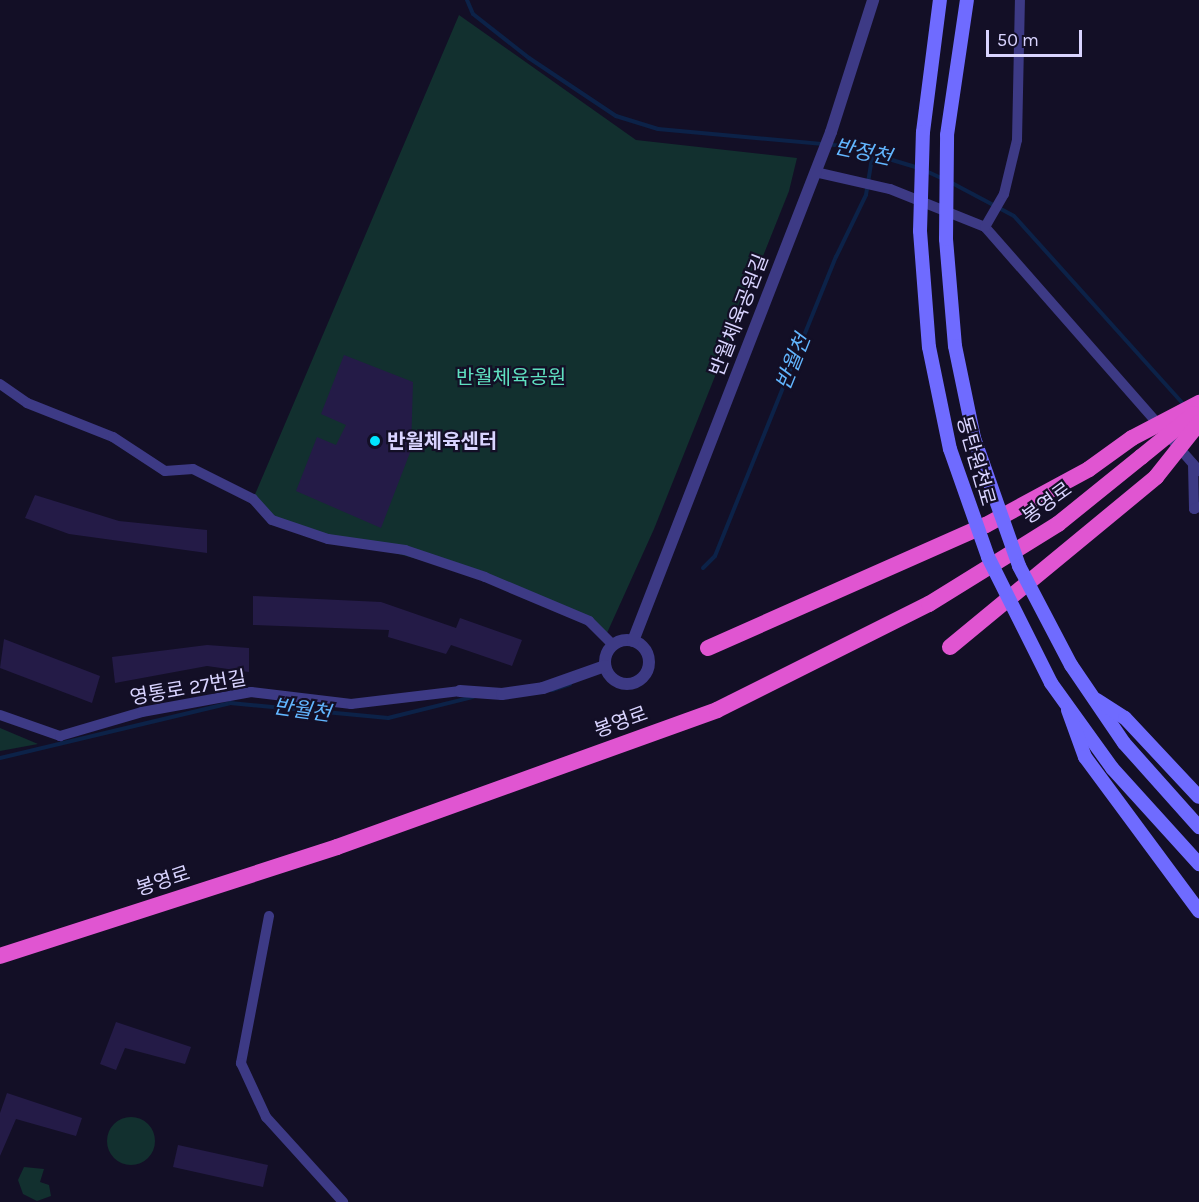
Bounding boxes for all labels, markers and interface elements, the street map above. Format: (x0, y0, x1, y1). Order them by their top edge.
scale bar (989, 18, 1085, 56)
text: 50 m (997, 29, 1039, 51)
water label: 반정천 (832, 134, 894, 170)
street label: 반월체육공원길 (705, 251, 773, 379)
water label: 반월천 (770, 330, 816, 394)
park label: 반월체육공원 (456, 365, 566, 389)
street label: 동탄원천로 (952, 413, 1000, 509)
place label: 반월체육센터 (387, 429, 497, 453)
marker: 반월체육센터 (368, 434, 382, 448)
street label: 봉영로 (1018, 477, 1076, 529)
street label: 영통로 27번길 (128, 666, 248, 710)
water label: 반월천 (272, 693, 332, 727)
street label: 봉영로 (591, 701, 651, 743)
street label: 봉영로 (133, 861, 193, 901)

